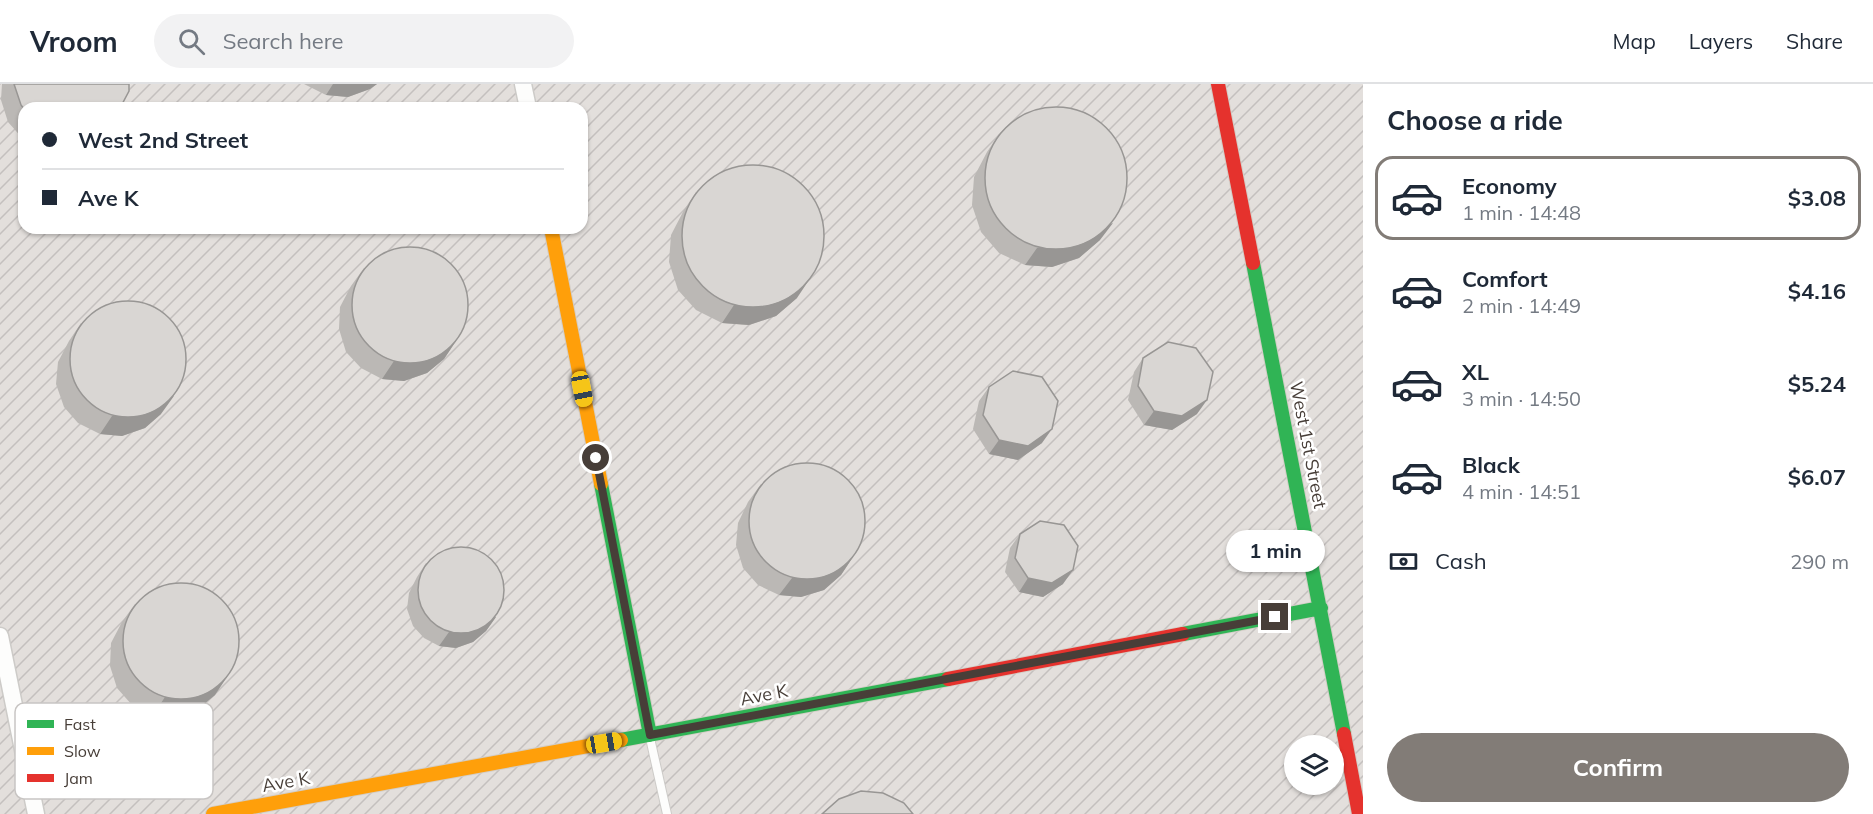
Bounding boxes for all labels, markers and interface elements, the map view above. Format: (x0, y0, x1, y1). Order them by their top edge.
search box (154, 14, 574, 68)
text: Vroom (30, 24, 118, 59)
icon: search (175, 25, 208, 58)
text: Search here (223, 27, 344, 55)
text: Map (1613, 28, 1656, 54)
text: Layers (1689, 28, 1753, 54)
text: Share (1786, 28, 1843, 54)
text: Choose a ride (1387, 103, 1563, 137)
text: West 2nd Street (78, 126, 248, 154)
icon: car (1390, 171, 1444, 225)
text: Economy (1462, 172, 1557, 200)
text: Ave K (78, 184, 138, 212)
text: $3.08 (1788, 184, 1846, 212)
text: 1 min · 14:48 (1462, 200, 1581, 225)
icon: car (1390, 264, 1444, 318)
text: Comfort (1462, 265, 1548, 293)
text: $4.16 (1788, 277, 1846, 305)
text: 2 min · 14:49 (1462, 293, 1581, 318)
icon: car (1390, 357, 1444, 411)
text: XL (1462, 358, 1489, 386)
car (570, 370, 594, 408)
text: $5.24 (1788, 370, 1846, 398)
street label: West 1st Street (1285, 379, 1332, 510)
text: 3 min · 14:50 (1462, 386, 1581, 411)
route start (582, 444, 609, 471)
icon: car (1390, 450, 1444, 504)
text: Black (1462, 451, 1520, 479)
text: $6.07 (1788, 463, 1846, 491)
text: 4 min · 14:51 (1462, 479, 1581, 504)
callout: 1 min (1226, 530, 1324, 572)
text: 1 min (1249, 538, 1302, 563)
icon: cash (1387, 545, 1420, 578)
text: Cash (1435, 547, 1487, 575)
text: 290 m (1790, 549, 1849, 574)
route end (1261, 603, 1288, 630)
street label: Ave K (738, 679, 790, 710)
legend (15, 703, 213, 799)
text: Fast (64, 714, 96, 734)
car (585, 731, 623, 755)
button: Confirm (1387, 733, 1849, 802)
map controls (1284, 735, 1344, 795)
button: layers (1284, 735, 1344, 795)
text: Slow (64, 741, 101, 761)
street label: Ave K (260, 766, 312, 797)
text: Jam (64, 768, 93, 788)

